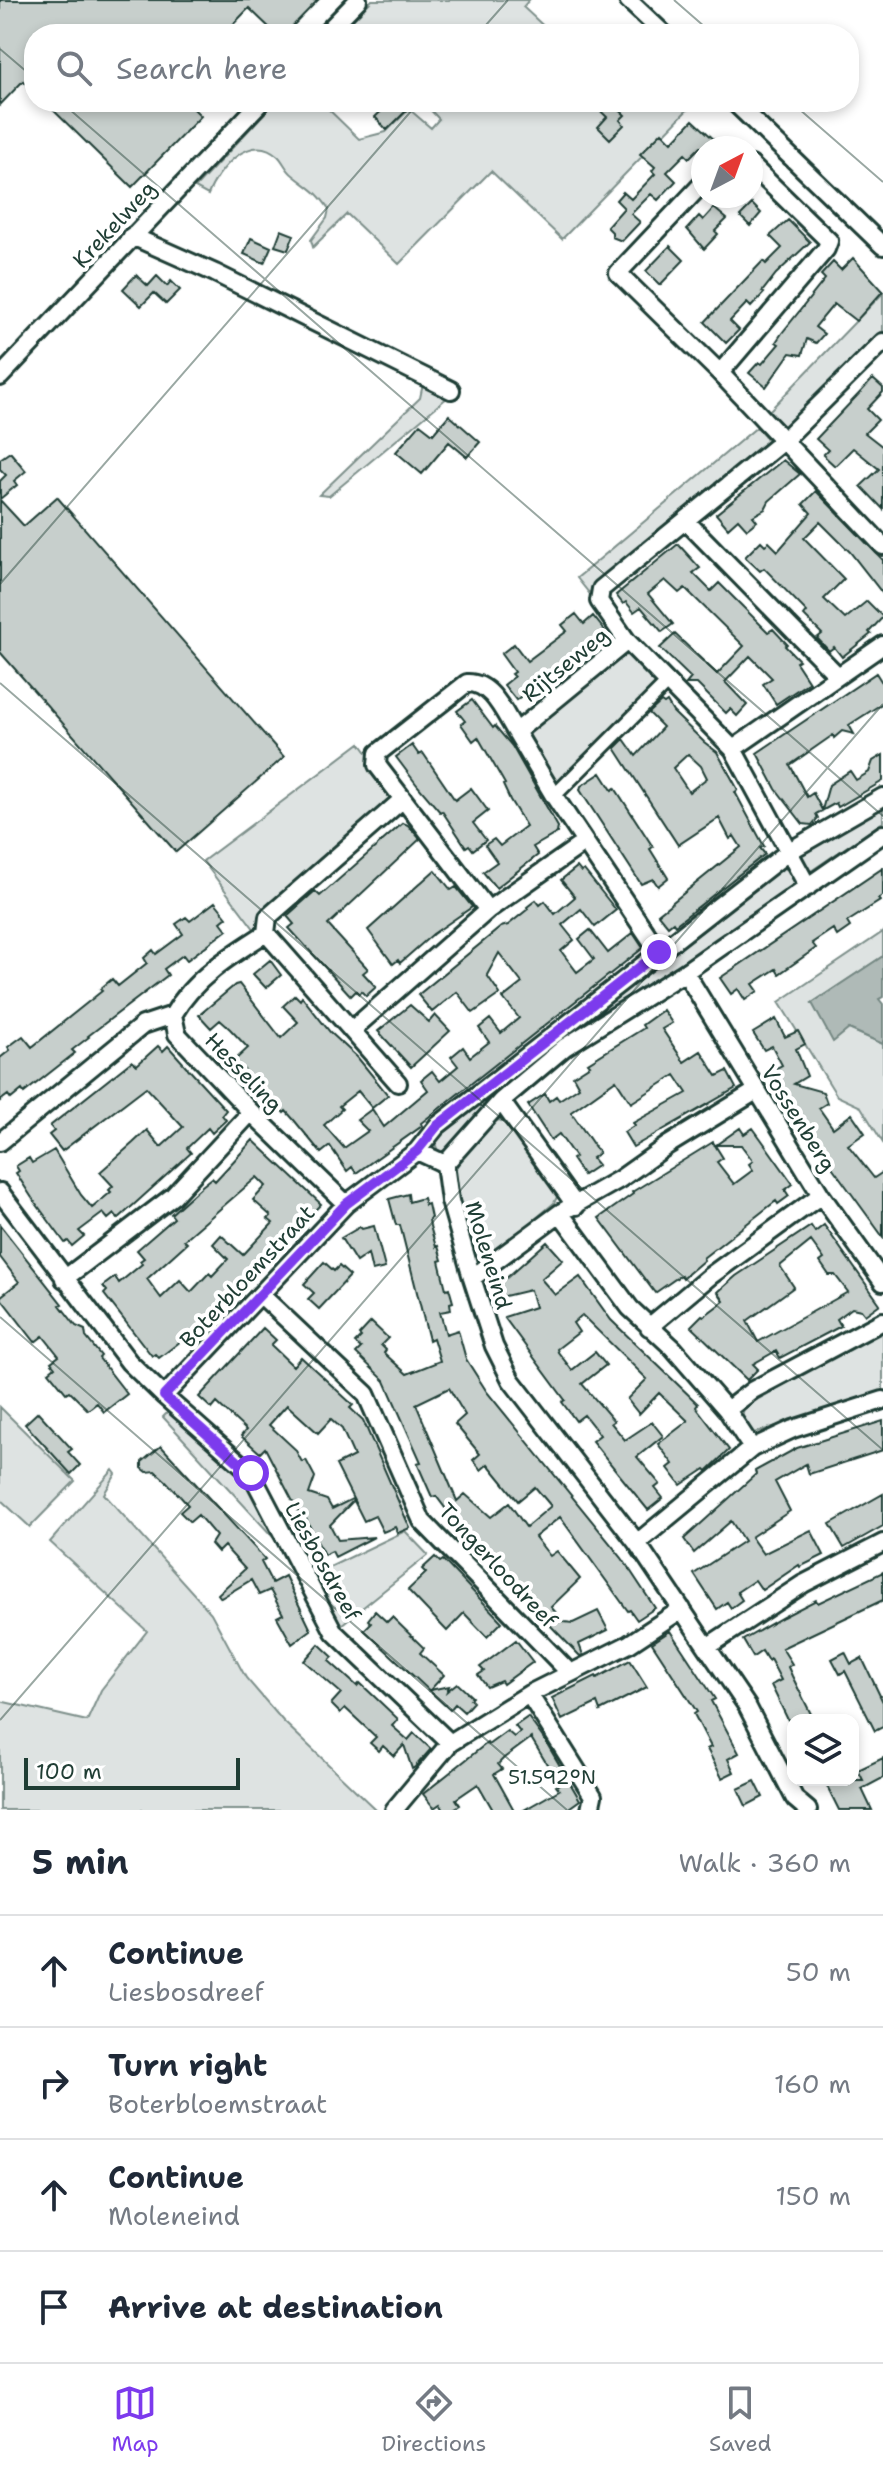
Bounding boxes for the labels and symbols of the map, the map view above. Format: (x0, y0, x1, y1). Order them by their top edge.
north arrow (691, 136, 763, 208)
street label: Krekelweg (66, 174, 162, 274)
street label: Rijtseweg (516, 620, 615, 708)
route end (641, 934, 677, 970)
street label: Hesseling (198, 1026, 289, 1119)
street label: Vossenberg (754, 1059, 843, 1177)
street label: Moleneind (458, 1197, 519, 1313)
street label: Boterbloemstraat (173, 1199, 321, 1354)
route start (233, 1455, 269, 1491)
street label: Liesbosdreef (278, 1497, 368, 1627)
street label: Tongerloodreef (432, 1497, 564, 1635)
scale bar (24, 1754, 240, 1790)
text: 51.592°N (508, 1764, 596, 1790)

